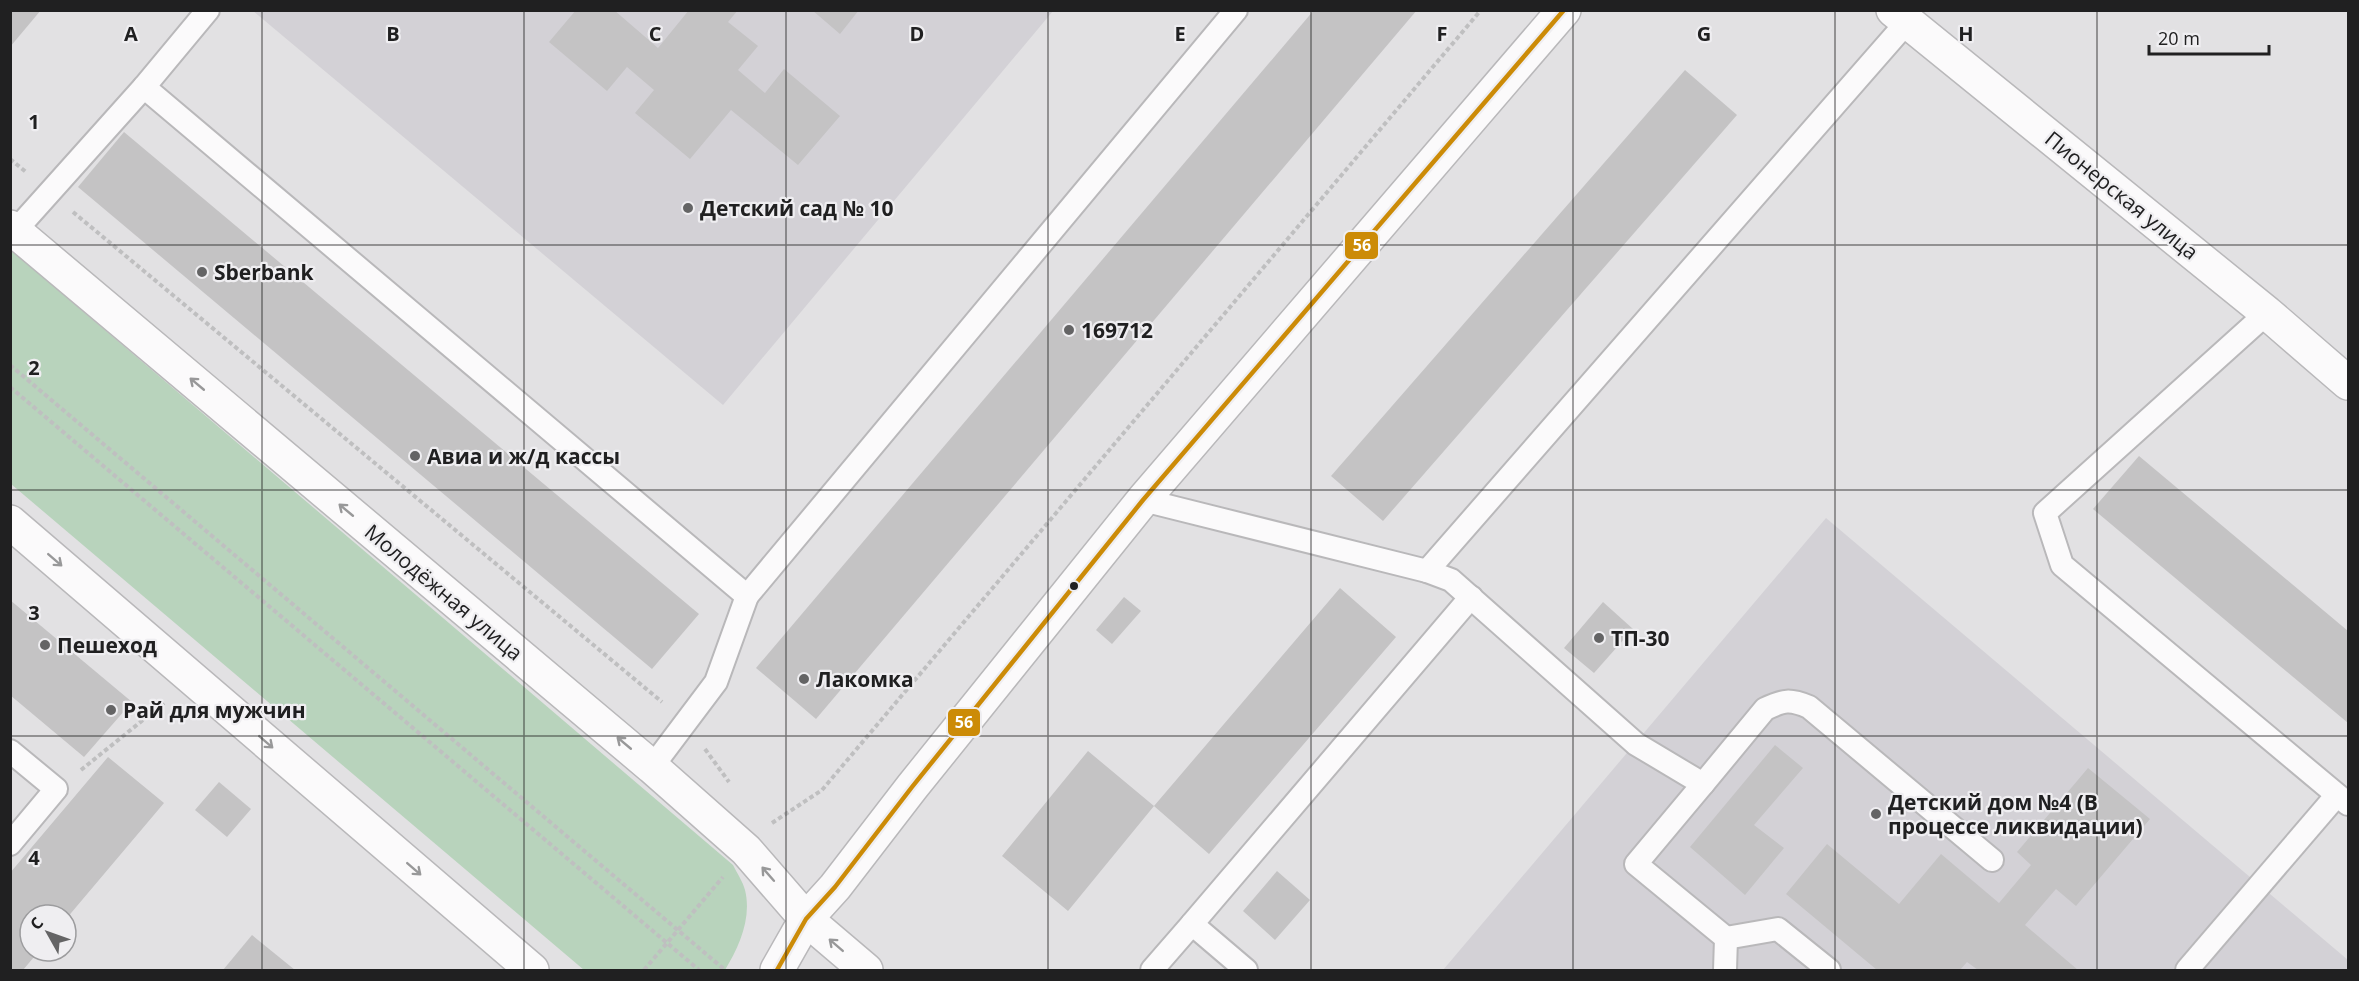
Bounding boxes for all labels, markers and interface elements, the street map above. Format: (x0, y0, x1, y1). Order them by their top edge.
scale bar (2149, 18, 2269, 56)
text: A (124, 20, 138, 47)
text: B (386, 20, 400, 47)
text: C (649, 20, 662, 47)
text: D (910, 20, 924, 47)
text: E (1174, 20, 1186, 47)
text: F (1437, 20, 1447, 47)
text: G (1697, 20, 1711, 47)
text: H (1958, 20, 1974, 47)
text: 20 m (2158, 26, 2200, 50)
text: 1 (28, 108, 40, 135)
street label: Пионерская улица (2040, 124, 2204, 266)
place label: Детский сад № 10 (700, 194, 894, 222)
marker: Детский сад № 10 (681, 201, 695, 215)
line badge: 56 (1344, 231, 1379, 260)
text: 56 (1353, 234, 1371, 256)
place label: Sberbank (214, 258, 315, 286)
marker: Sberbank (195, 265, 209, 279)
place label: 169712 (1081, 316, 1153, 344)
marker: 169712 (1062, 323, 1076, 337)
text: 2 (28, 354, 40, 381)
one-way arrow (190, 377, 205, 391)
place label: Авиа и ж/д кассы (427, 442, 620, 470)
marker: Авиа и ж/д кассы (408, 449, 422, 463)
one-way arrow (338, 503, 354, 516)
street label: Молодёжная улица (359, 518, 529, 666)
one-way arrow (47, 553, 62, 567)
unlabelled marker (1068, 580, 1080, 592)
text: 3 (28, 599, 40, 626)
place label: ТП-30 (1611, 624, 1670, 652)
place label: Пешеход (57, 631, 157, 659)
marker: ТП-30 (1592, 631, 1606, 645)
marker: Пешеход (38, 638, 52, 652)
place label: Лакомка (816, 665, 914, 693)
marker: Лакомка (797, 672, 811, 686)
place label: Рай для мужчин (123, 696, 306, 724)
marker: Рай для мужчин (104, 703, 118, 717)
line badge: 56 (947, 708, 981, 737)
text: 56 (955, 711, 973, 733)
one-way arrow (258, 735, 273, 749)
one-way arrow (617, 736, 632, 750)
place label: Детский дом №4 (В процессе ликвидации) (1888, 788, 2143, 840)
marker: Детский дом №4 (В процессе ликвидации) (1869, 807, 1883, 821)
text: 4 (28, 844, 40, 871)
one-way arrow (406, 862, 421, 876)
one-way arrow (761, 866, 774, 882)
north arrow (18, 903, 78, 963)
text: С (25, 912, 48, 934)
one-way arrow (828, 938, 844, 951)

